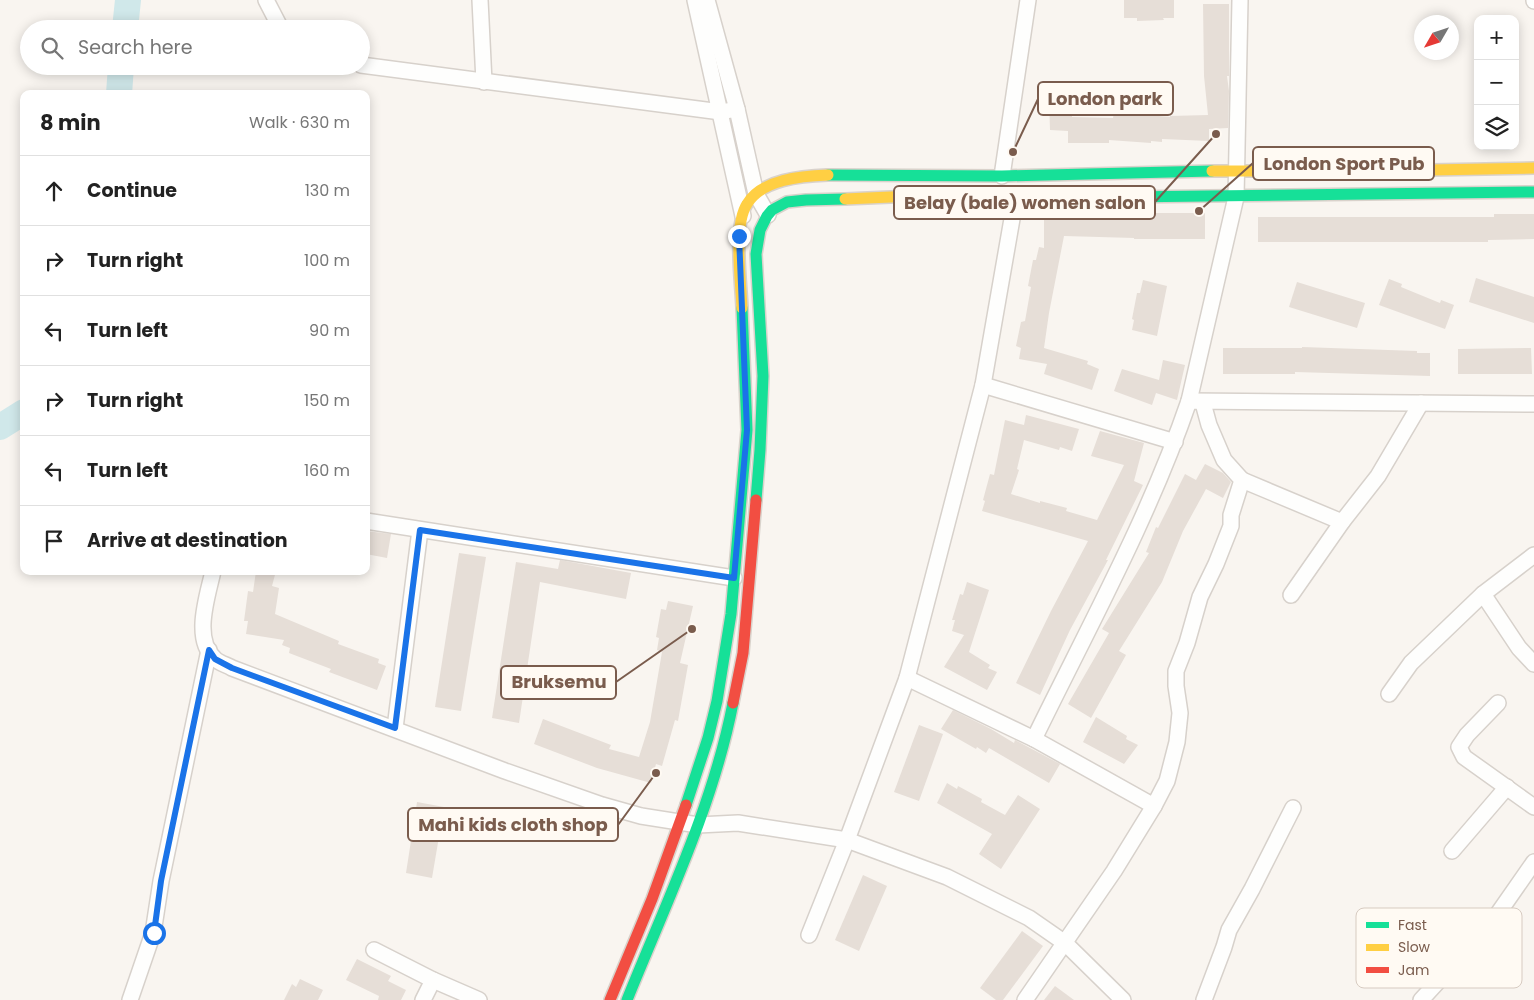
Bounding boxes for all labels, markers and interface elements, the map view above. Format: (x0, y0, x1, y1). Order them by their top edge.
north arrow (1414, 15, 1459, 60)
map controls (1474, 15, 1519, 150)
button: + (1474, 15, 1519, 60)
search box (20, 20, 370, 75)
icon: search (38, 34, 66, 62)
text: Search here (78, 34, 192, 61)
button: − (1474, 60, 1519, 105)
callout: London park (1038, 82, 1173, 115)
text: London park (1047, 86, 1163, 111)
button: layers (1474, 105, 1519, 150)
text: 8 min (40, 108, 101, 137)
text: Walk · 630 m (249, 111, 350, 134)
callout: London Sport Pub (1253, 147, 1434, 180)
text: London Sport Pub (1264, 151, 1425, 176)
icon: ahead (40, 177, 68, 205)
text: Continue (87, 177, 177, 204)
text: 130 m (305, 179, 350, 202)
callout: Belay (bale) women salon (894, 186, 1155, 219)
text: Belay (bale) women salon (904, 190, 1146, 215)
route end (728, 225, 751, 248)
icon: right (40, 247, 68, 275)
text: Turn right (87, 247, 183, 274)
text: 100 m (304, 249, 350, 272)
icon: left (40, 317, 68, 345)
text: Turn left (87, 317, 168, 344)
text: 90 m (309, 319, 350, 342)
icon: right (40, 387, 68, 415)
text: Turn right (87, 387, 183, 414)
text: 150 m (304, 389, 350, 412)
icon: left (40, 457, 68, 485)
text: Turn left (87, 457, 168, 484)
text: 160 m (304, 459, 350, 482)
icon: arrive (40, 527, 68, 555)
text: Arrive at destination (87, 527, 288, 554)
callout: Bruksemu (501, 666, 616, 699)
text: Bruksemu (511, 669, 607, 694)
callout: Mahi kids cloth shop (408, 808, 618, 841)
text: Mahi kids cloth shop (418, 812, 608, 837)
legend (1356, 908, 1522, 988)
text: Fast (1398, 915, 1427, 935)
route start (143, 922, 166, 945)
text: Slow (1398, 937, 1431, 957)
text: Jam (1398, 960, 1429, 980)

